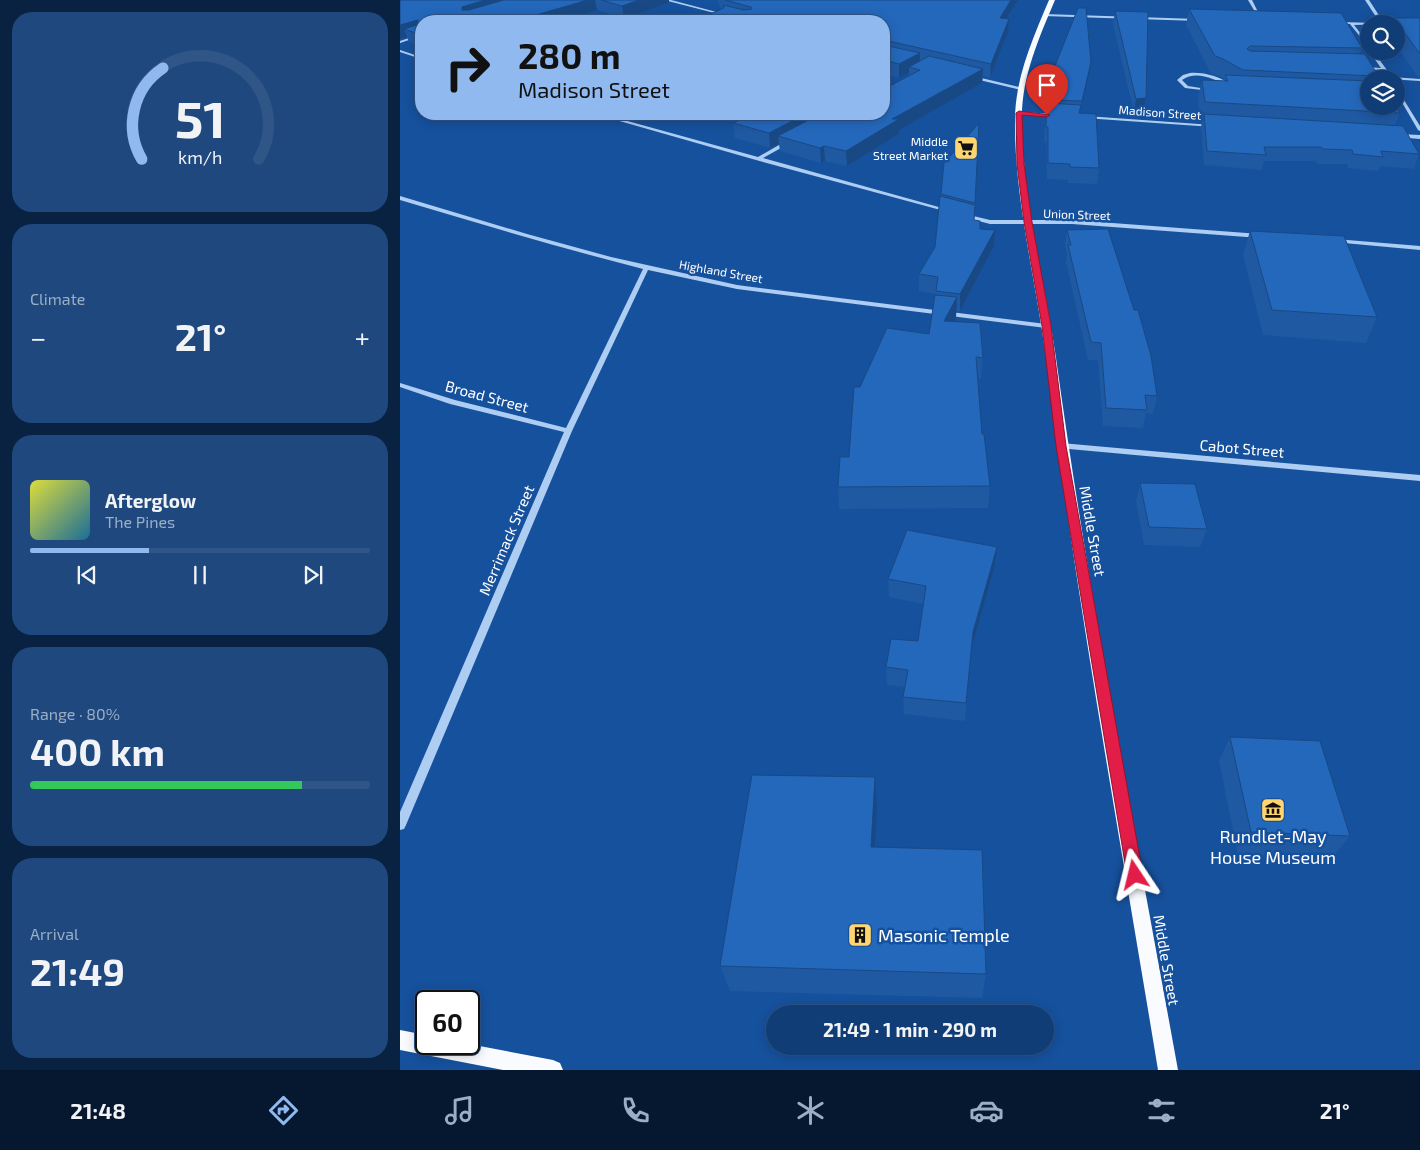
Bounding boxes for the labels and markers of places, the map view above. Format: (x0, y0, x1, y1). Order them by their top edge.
pin (1026, 64, 1068, 115)
place label: Middle Street Market (873, 134, 948, 162)
supermarket icon: Middle Street Market (953, 135, 979, 161)
museum icon: Rundlet-May House Museum (1260, 797, 1286, 823)
place label: Rundlet-May House Museum (1210, 825, 1336, 868)
building icon: Masonic Temple (847, 922, 873, 948)
place label: Masonic Temple (878, 924, 1010, 946)

